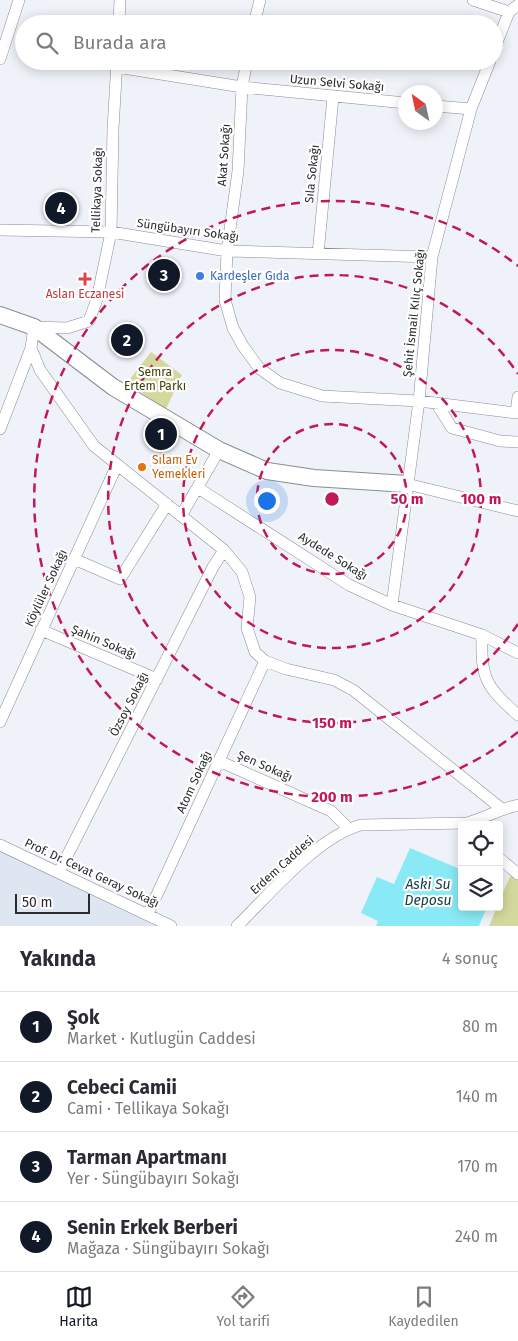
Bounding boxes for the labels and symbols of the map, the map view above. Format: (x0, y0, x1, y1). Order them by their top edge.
street label: Uzun Selvi Sokağı (289, 72, 385, 94)
north arrow (398, 85, 443, 130)
street label: Akat Sokağı (215, 123, 233, 187)
street label: Sıla Sokağı (302, 144, 322, 204)
street label: Tellikaya Sokağı (89, 147, 105, 233)
pin: 4 (45, 189, 77, 227)
street label: Süngübayırı Sokağı (136, 216, 240, 244)
street label: Şehit İsmail Kılıç Sokağı (399, 248, 428, 378)
pin: 3 (148, 256, 180, 294)
place label: Kardeşler Gıda (210, 269, 290, 283)
marker: Kardeşler Gıda (194, 270, 206, 282)
marker: Aslan Eczanesi (79, 273, 91, 285)
place label: Aslan Eczanesi (46, 287, 124, 301)
pin: 2 (111, 321, 143, 359)
park label: Semra Ertem Parkı (124, 365, 186, 393)
pin: 1 (145, 415, 177, 453)
place label: Sılam Ev Yemekleri (152, 453, 205, 481)
marker: Sılam Ev Yemekleri (136, 461, 148, 473)
your location (254, 488, 280, 514)
centre of rings (323, 490, 341, 508)
text: 50 m (390, 490, 424, 508)
text: 100 m (461, 490, 501, 508)
street label: Aydede Sokağı (296, 529, 370, 583)
street label: Köylüler Sokağı (22, 547, 70, 629)
street label: Şahin Sokağı (69, 622, 139, 662)
street label: Özsoy Sokağı (105, 668, 151, 739)
text: 150 m (312, 714, 352, 732)
street label: Şen Sokağı (235, 748, 295, 784)
street label: Atom Sokağı (173, 749, 215, 815)
text: 200 m (311, 788, 353, 806)
street label: Erdem Caddesi (247, 833, 317, 897)
street label: Prof. Dr. Cevat Geray Sokağı (22, 836, 162, 910)
water label: Aski Su Deposu (404, 876, 451, 909)
scale bar (15, 891, 90, 914)

